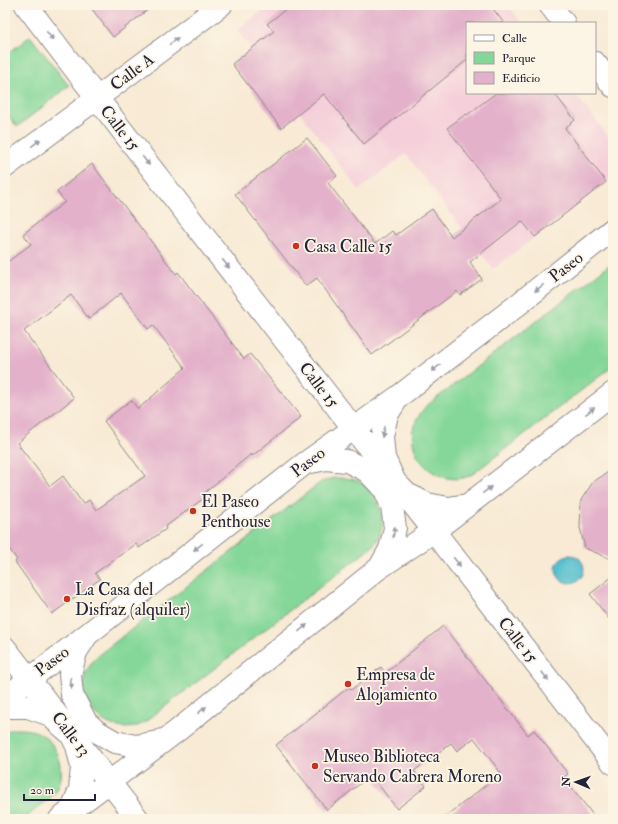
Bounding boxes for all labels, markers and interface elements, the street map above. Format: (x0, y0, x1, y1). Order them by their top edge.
legend (466, 22, 596, 94)
one-way arrow (46, 31, 54, 41)
text: Calle (502, 31, 527, 46)
one-way arrow (168, 36, 179, 45)
street label: Calle A (106, 49, 158, 95)
text: Parque (502, 51, 536, 66)
text: Edificio (502, 71, 540, 86)
street label: Calle 15 (96, 101, 145, 155)
one-way arrow (31, 140, 41, 148)
one-way arrow (142, 156, 150, 167)
place label: Casa Calle 15 (304, 236, 392, 257)
marker: Casa Calle 15 (291, 241, 301, 251)
street label: Paseo (545, 247, 587, 287)
one-way arrow (221, 259, 230, 270)
one-way arrow (533, 284, 544, 293)
street label: Calle 15 (295, 358, 344, 412)
one-way arrow (430, 364, 441, 372)
one-way arrow (584, 406, 595, 415)
one-way arrow (380, 426, 386, 438)
street label: Paseo (287, 442, 329, 482)
one-way arrow (481, 486, 492, 494)
place label: El Paseo Penthouse (201, 491, 271, 532)
marker: El Paseo Penthouse (188, 506, 198, 516)
one-way arrow (391, 526, 397, 538)
one-way arrow (192, 543, 203, 552)
one-way arrow (453, 556, 462, 567)
place label: La Casa del Disfraz (alquiler) (75, 579, 190, 620)
marker: La Casa del Disfraz (alquiler) (62, 594, 72, 604)
street label: Calle 15 (494, 613, 543, 667)
one-way arrow (298, 624, 309, 633)
street label: Paseo (31, 641, 73, 681)
place label: Empresa de Alojamiento (355, 664, 437, 705)
one-way arrow (541, 670, 550, 681)
one-way arrow (68, 677, 75, 689)
marker: Empresa de Alojamiento (343, 679, 353, 689)
one-way arrow (197, 706, 208, 714)
street label: Calle 13 (47, 707, 95, 761)
place label: Museo Biblioteca Servando Cabrera Moreno (323, 746, 502, 787)
marker: Museo Biblioteca Servando Cabrera Moreno (310, 761, 320, 771)
north arrow (556, 762, 596, 802)
text: N (560, 775, 573, 788)
scale bar (24, 776, 95, 802)
text: 20 m (30, 783, 55, 798)

